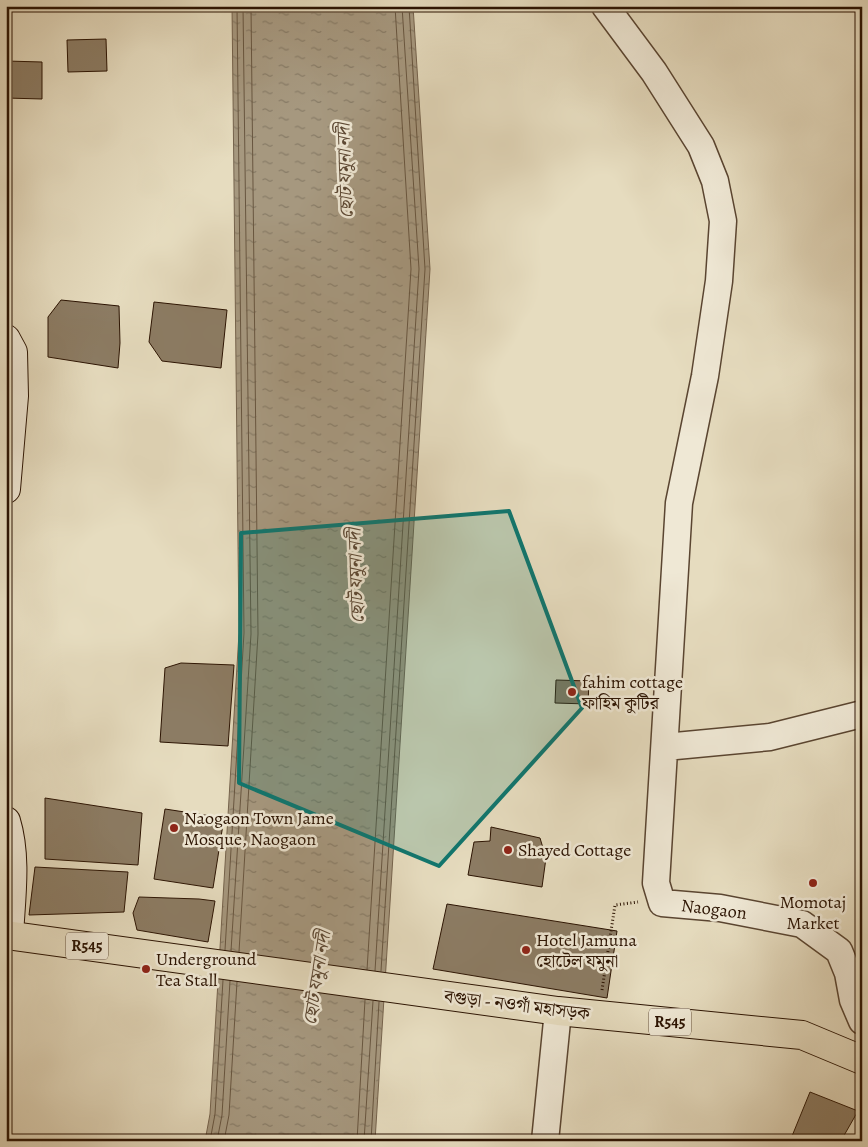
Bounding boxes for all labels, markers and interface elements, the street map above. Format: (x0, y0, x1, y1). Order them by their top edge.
water label: ছোট যমুনা নদী (330, 121, 360, 219)
water label: ছোট যমুনা নদী (341, 526, 371, 624)
place label: fahim cottage ফাহিম কুটির (581, 670, 683, 715)
marker: fahim cottage ফাহিম কুটির (566, 686, 578, 698)
place label: Naogaon Town Jame Mosque, Naogaon (184, 806, 334, 851)
marker: Naogaon Town Jame Mosque, Naogaon (168, 822, 180, 834)
place label: Shayed Cottage (518, 838, 631, 862)
marker: Shayed Cottage (502, 844, 514, 856)
marker: Momotaj Market (807, 877, 819, 889)
place label: Momotaj Market (780, 890, 846, 935)
street label: Naogaon (680, 893, 748, 925)
water label: ছোট যমুনা নদী (297, 927, 338, 1027)
place label: Hotel Jamuna হোটেল যমুনা (536, 928, 637, 973)
road number: R545 (66, 932, 108, 959)
marker: Hotel Jamuna হোটেল যমুনা (520, 944, 532, 956)
place label: Underground Tea Stall (156, 947, 257, 992)
marker: Underground Tea Stall (140, 963, 152, 975)
street label: বগুড়া - নওগাঁ মহাসড়ক (442, 984, 593, 1026)
road number: R545 (649, 1009, 691, 1036)

